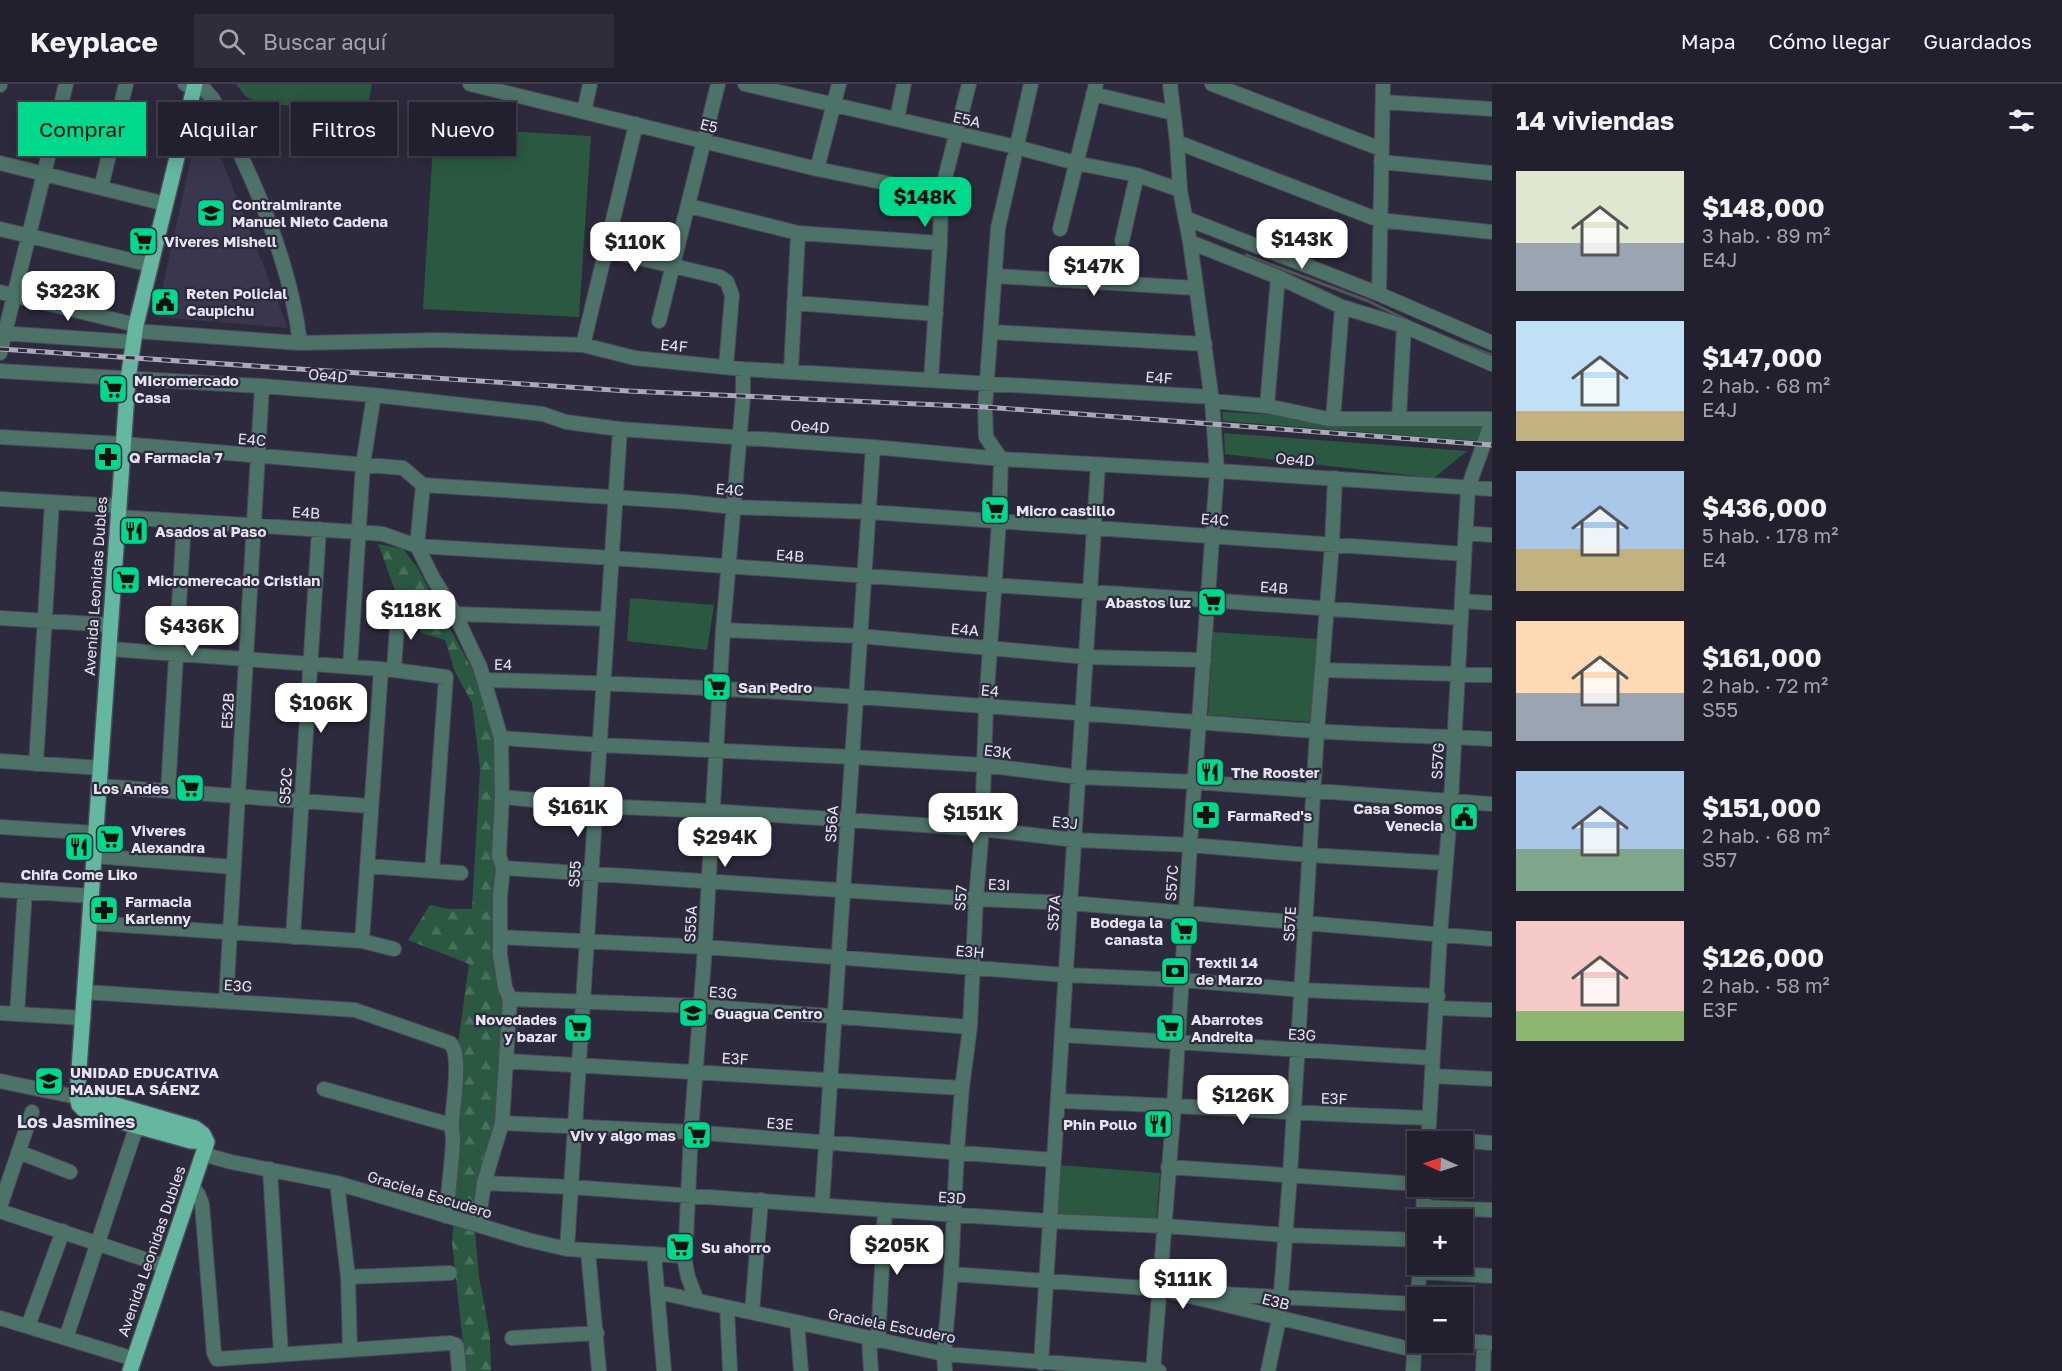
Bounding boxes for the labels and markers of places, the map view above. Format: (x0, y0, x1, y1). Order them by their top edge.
pin: $148K (883, 177, 967, 228)
place label: Contralmirante Manuel Nieto Cadena (232, 195, 388, 230)
school or university icon: Contralmirante Manuel Nieto Cadena (195, 197, 227, 229)
pin: $143K (1260, 219, 1344, 270)
pin: $110K (593, 222, 677, 273)
supermarket icon: Viveres Mishell (127, 225, 159, 257)
place label: Viveres Mishell (164, 232, 277, 250)
pin: $147K (1052, 246, 1136, 297)
pin: $323K (26, 271, 110, 322)
place label: Reten Policial Caupichu (186, 284, 287, 319)
public building icon: Reten Policial Caupichu (149, 286, 181, 318)
place label: MIcromercado Casa (134, 371, 239, 406)
supermarket icon: MIcromercado Casa (97, 373, 129, 405)
pharmacy icon: Q Farmacia 7 (92, 441, 124, 473)
place label: Q Farmacia 7 (129, 448, 223, 466)
supermarket icon: Micro castillo (979, 494, 1011, 526)
place label: Micro castillo (1016, 501, 1115, 519)
restaurant icon: Asados al Paso (118, 515, 150, 547)
place label: Asados al Paso (155, 522, 266, 540)
supermarket icon: Micromerecado Cristian (110, 564, 142, 596)
place label: Micromerecado Cristian (147, 571, 320, 589)
supermarket icon: Abastos luz (1196, 586, 1228, 618)
pin: $118K (369, 590, 453, 641)
place label: Abastos luz (1105, 593, 1191, 611)
pin: $436K (150, 606, 234, 657)
supermarket icon: San Pedro (701, 671, 733, 703)
place label: San Pedro (738, 678, 812, 696)
pin: $106K (279, 683, 363, 734)
restaurant icon: The Rooster (1194, 756, 1226, 788)
place label: The Rooster (1231, 763, 1320, 781)
supermarket icon: Los Andes (174, 772, 206, 804)
place label: Los Andes (93, 779, 169, 797)
pin: $161K (536, 787, 620, 838)
pin: $151K (931, 793, 1015, 844)
pharmacy icon: FarmaRed's (1190, 799, 1222, 831)
place label: Casa Somos Venecia (1353, 799, 1443, 834)
public building icon: Casa Somos Venecia (1448, 801, 1480, 833)
place label: FarmaRed's (1227, 806, 1312, 824)
pin: $294K (683, 817, 767, 868)
place label: Viveres Alexandra (131, 821, 205, 856)
supermarket icon: Viveres Alexandra (94, 823, 126, 855)
restaurant icon: Chifa Come Liko (63, 831, 95, 863)
place label: Chifa Come Liko (21, 865, 137, 883)
place label: Farmacia Karlenny (125, 892, 192, 927)
pharmacy icon: Farmacia Karlenny (88, 894, 120, 926)
place label: Bodega la canasta (1090, 913, 1163, 948)
supermarket icon: Bodega la canasta (1168, 915, 1200, 947)
place label: Textil 14 de Marzo (1196, 953, 1262, 988)
bank icon: Textil 14 de Marzo (1159, 955, 1191, 987)
school or university icon: Guagua Centro (677, 997, 709, 1029)
place label: Guagua Centro (714, 1004, 822, 1022)
place label: Novedades y bazar (475, 1010, 557, 1045)
place label: Abarrotes Andreita (1191, 1010, 1263, 1045)
supermarket icon: Novedades y bazar (562, 1012, 594, 1044)
supermarket icon: Abarrotes Andreita (1154, 1012, 1186, 1044)
place label: UNIDAD EDUCATIVA MANUELA SÁENZ (70, 1063, 219, 1098)
school or university icon: UNIDAD EDUCATIVA MANUELA SÁENZ (33, 1065, 65, 1097)
pin: $126K (1201, 1075, 1285, 1126)
restaurant icon: Phin Pollo (1142, 1108, 1174, 1140)
place label: Phin Pollo (1063, 1115, 1137, 1133)
supermarket icon: Viv y algo mas (681, 1119, 713, 1151)
place label: Viv y algo mas (570, 1126, 676, 1144)
pin: $205K (855, 1225, 939, 1276)
supermarket icon: Su ahorro (664, 1231, 696, 1263)
place label: Su ahorro (701, 1238, 771, 1256)
pin: $111K (1141, 1259, 1225, 1310)

